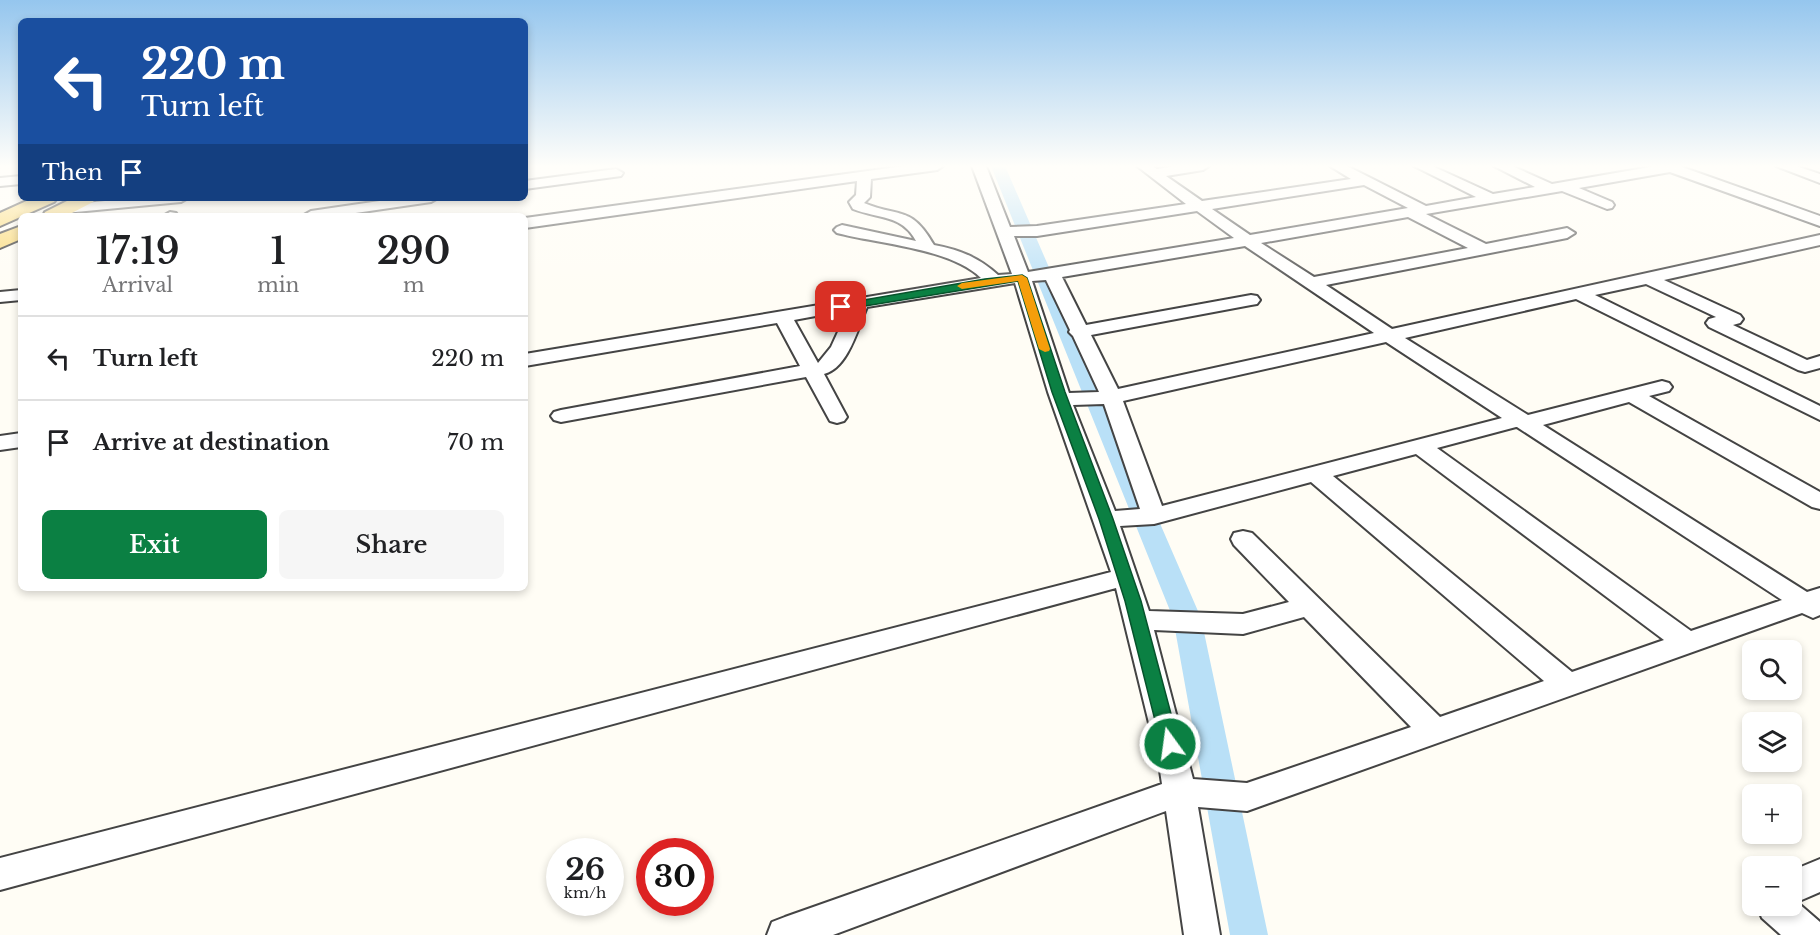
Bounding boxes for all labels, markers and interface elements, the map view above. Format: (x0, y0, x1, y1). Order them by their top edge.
text: 220 m (141, 38, 285, 90)
icon: left (42, 42, 120, 120)
text: Turn left (141, 90, 264, 123)
icon: arrive (115, 156, 148, 189)
text: Then (42, 159, 103, 186)
text: 17:19 (96, 229, 180, 274)
text: 1 (270, 229, 286, 274)
text: 290 (377, 229, 450, 274)
text: Arrival (102, 273, 173, 297)
text: min (257, 273, 299, 297)
text: m (403, 273, 424, 297)
pin (815, 281, 866, 332)
icon: arrive (824, 290, 857, 323)
icon: left (42, 342, 75, 375)
text: Turn left (93, 345, 198, 372)
text: 220 m (431, 345, 504, 372)
icon: arrive (42, 426, 75, 459)
text: Arrive at destination (93, 429, 330, 456)
text: 70 m (447, 429, 504, 456)
button: Exit (42, 510, 267, 579)
button: Share (279, 510, 504, 579)
map controls (1742, 640, 1802, 916)
button: search (1742, 640, 1802, 700)
position arrow (1138, 712, 1202, 776)
button: layers (1742, 712, 1802, 772)
button: + (1742, 784, 1802, 844)
speed limit sign: 30 (636, 838, 714, 916)
text: 26 (565, 851, 605, 888)
button: − (1742, 856, 1802, 916)
text: km/h (564, 883, 606, 902)

